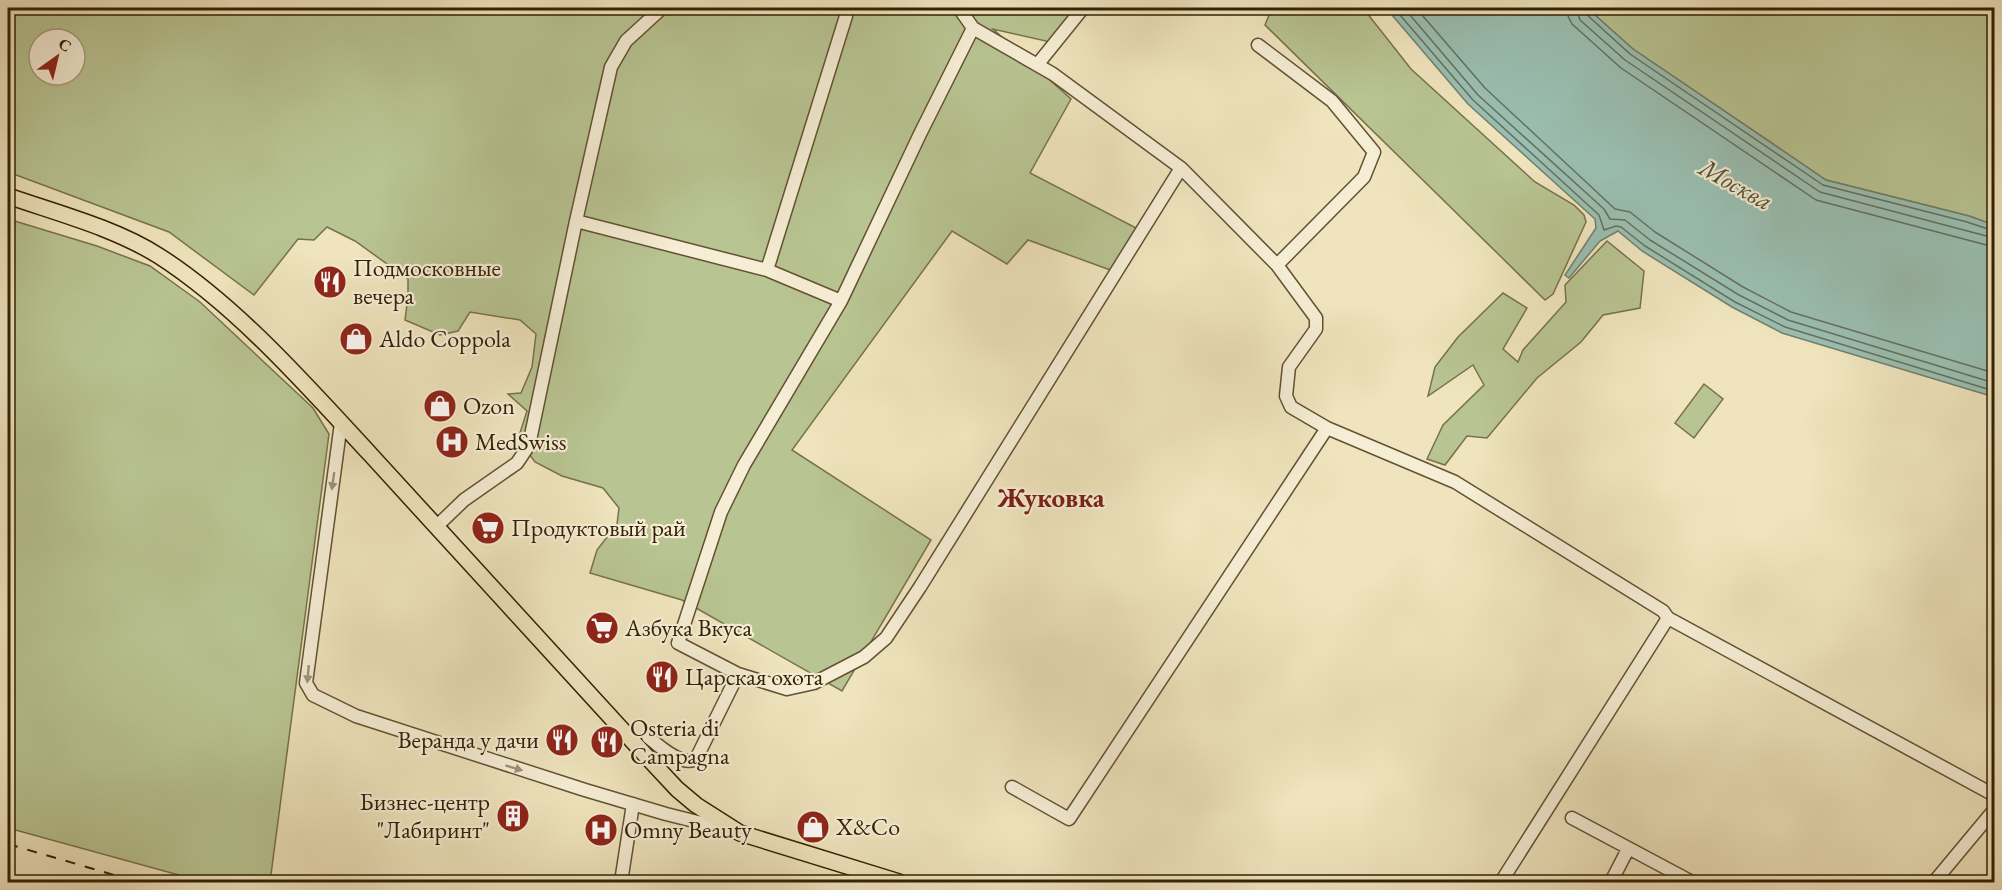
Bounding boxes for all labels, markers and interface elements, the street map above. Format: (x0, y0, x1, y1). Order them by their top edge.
north arrow (27, 27, 87, 87)
text: С (55, 33, 76, 57)
water label: Москва (1692, 149, 1779, 218)
place label: Подмосковные вечера (353, 252, 501, 311)
restaurant icon: Подмосковные вечера (312, 264, 348, 300)
shop icon: Aldo Coppola (338, 321, 374, 357)
place label: Aldo Coppola (378, 323, 511, 354)
shop icon: Ozon (422, 388, 458, 424)
place label: Ozon (463, 390, 515, 421)
hospital icon: MedSwiss (434, 424, 470, 460)
place label: MedSwiss (475, 426, 566, 457)
one-way arrow (328, 472, 338, 491)
district label: Жуковка (996, 480, 1105, 515)
supermarket icon: Продуктовый рай (470, 510, 506, 546)
place label: Продуктовый рай (511, 512, 686, 543)
supermarket icon: Азбука Вкуса (584, 610, 620, 646)
place label: Азбука Вкуса (624, 612, 752, 643)
restaurant icon: Царская охота (644, 659, 680, 695)
place label: Царская охота (685, 661, 824, 692)
one-way arrow (303, 665, 313, 684)
place label: Osteria di Campagna (630, 712, 730, 771)
restaurant icon: Веранда у дачи (544, 722, 580, 758)
place label: Веранда у дачи (397, 724, 539, 755)
restaurant icon: Osteria di Campagna (589, 724, 625, 760)
one-way arrow (505, 763, 523, 773)
place label: Бизнес-центр "Лабиринт" (360, 786, 490, 845)
building icon: Бизнес-центр "Лабиринт" (495, 798, 531, 834)
shop icon: X&Co (795, 809, 831, 845)
place label: X&Co (835, 811, 900, 842)
hospital icon: Omny Beauty (583, 812, 619, 848)
place label: Omny Beauty (624, 814, 752, 845)

